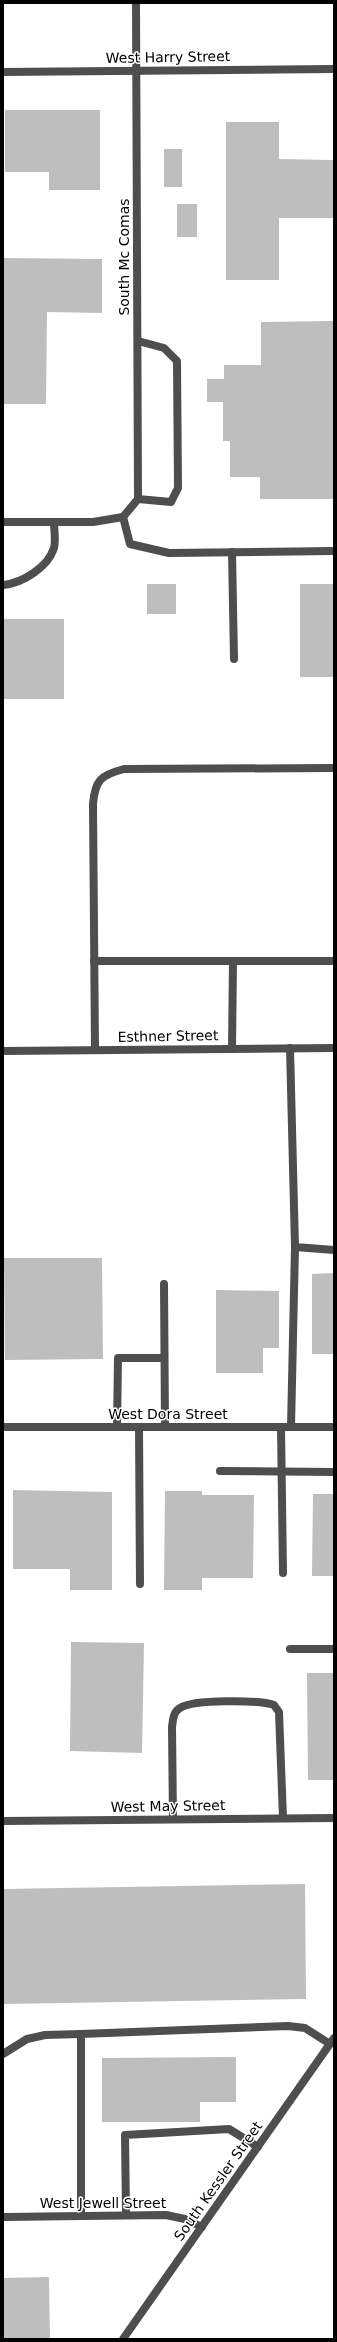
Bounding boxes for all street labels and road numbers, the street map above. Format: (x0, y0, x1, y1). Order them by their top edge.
street label: West Harry Street (106, 48, 231, 66)
street label: South Mc Comas (116, 198, 132, 316)
street label: Esthner Street (118, 1027, 219, 1045)
street label: West Dora Street (108, 1406, 228, 1422)
street label: West May Street (110, 1797, 226, 1815)
street label: South Kessler Street (171, 2118, 266, 2244)
street label: West Jewell Street (40, 2195, 167, 2211)

